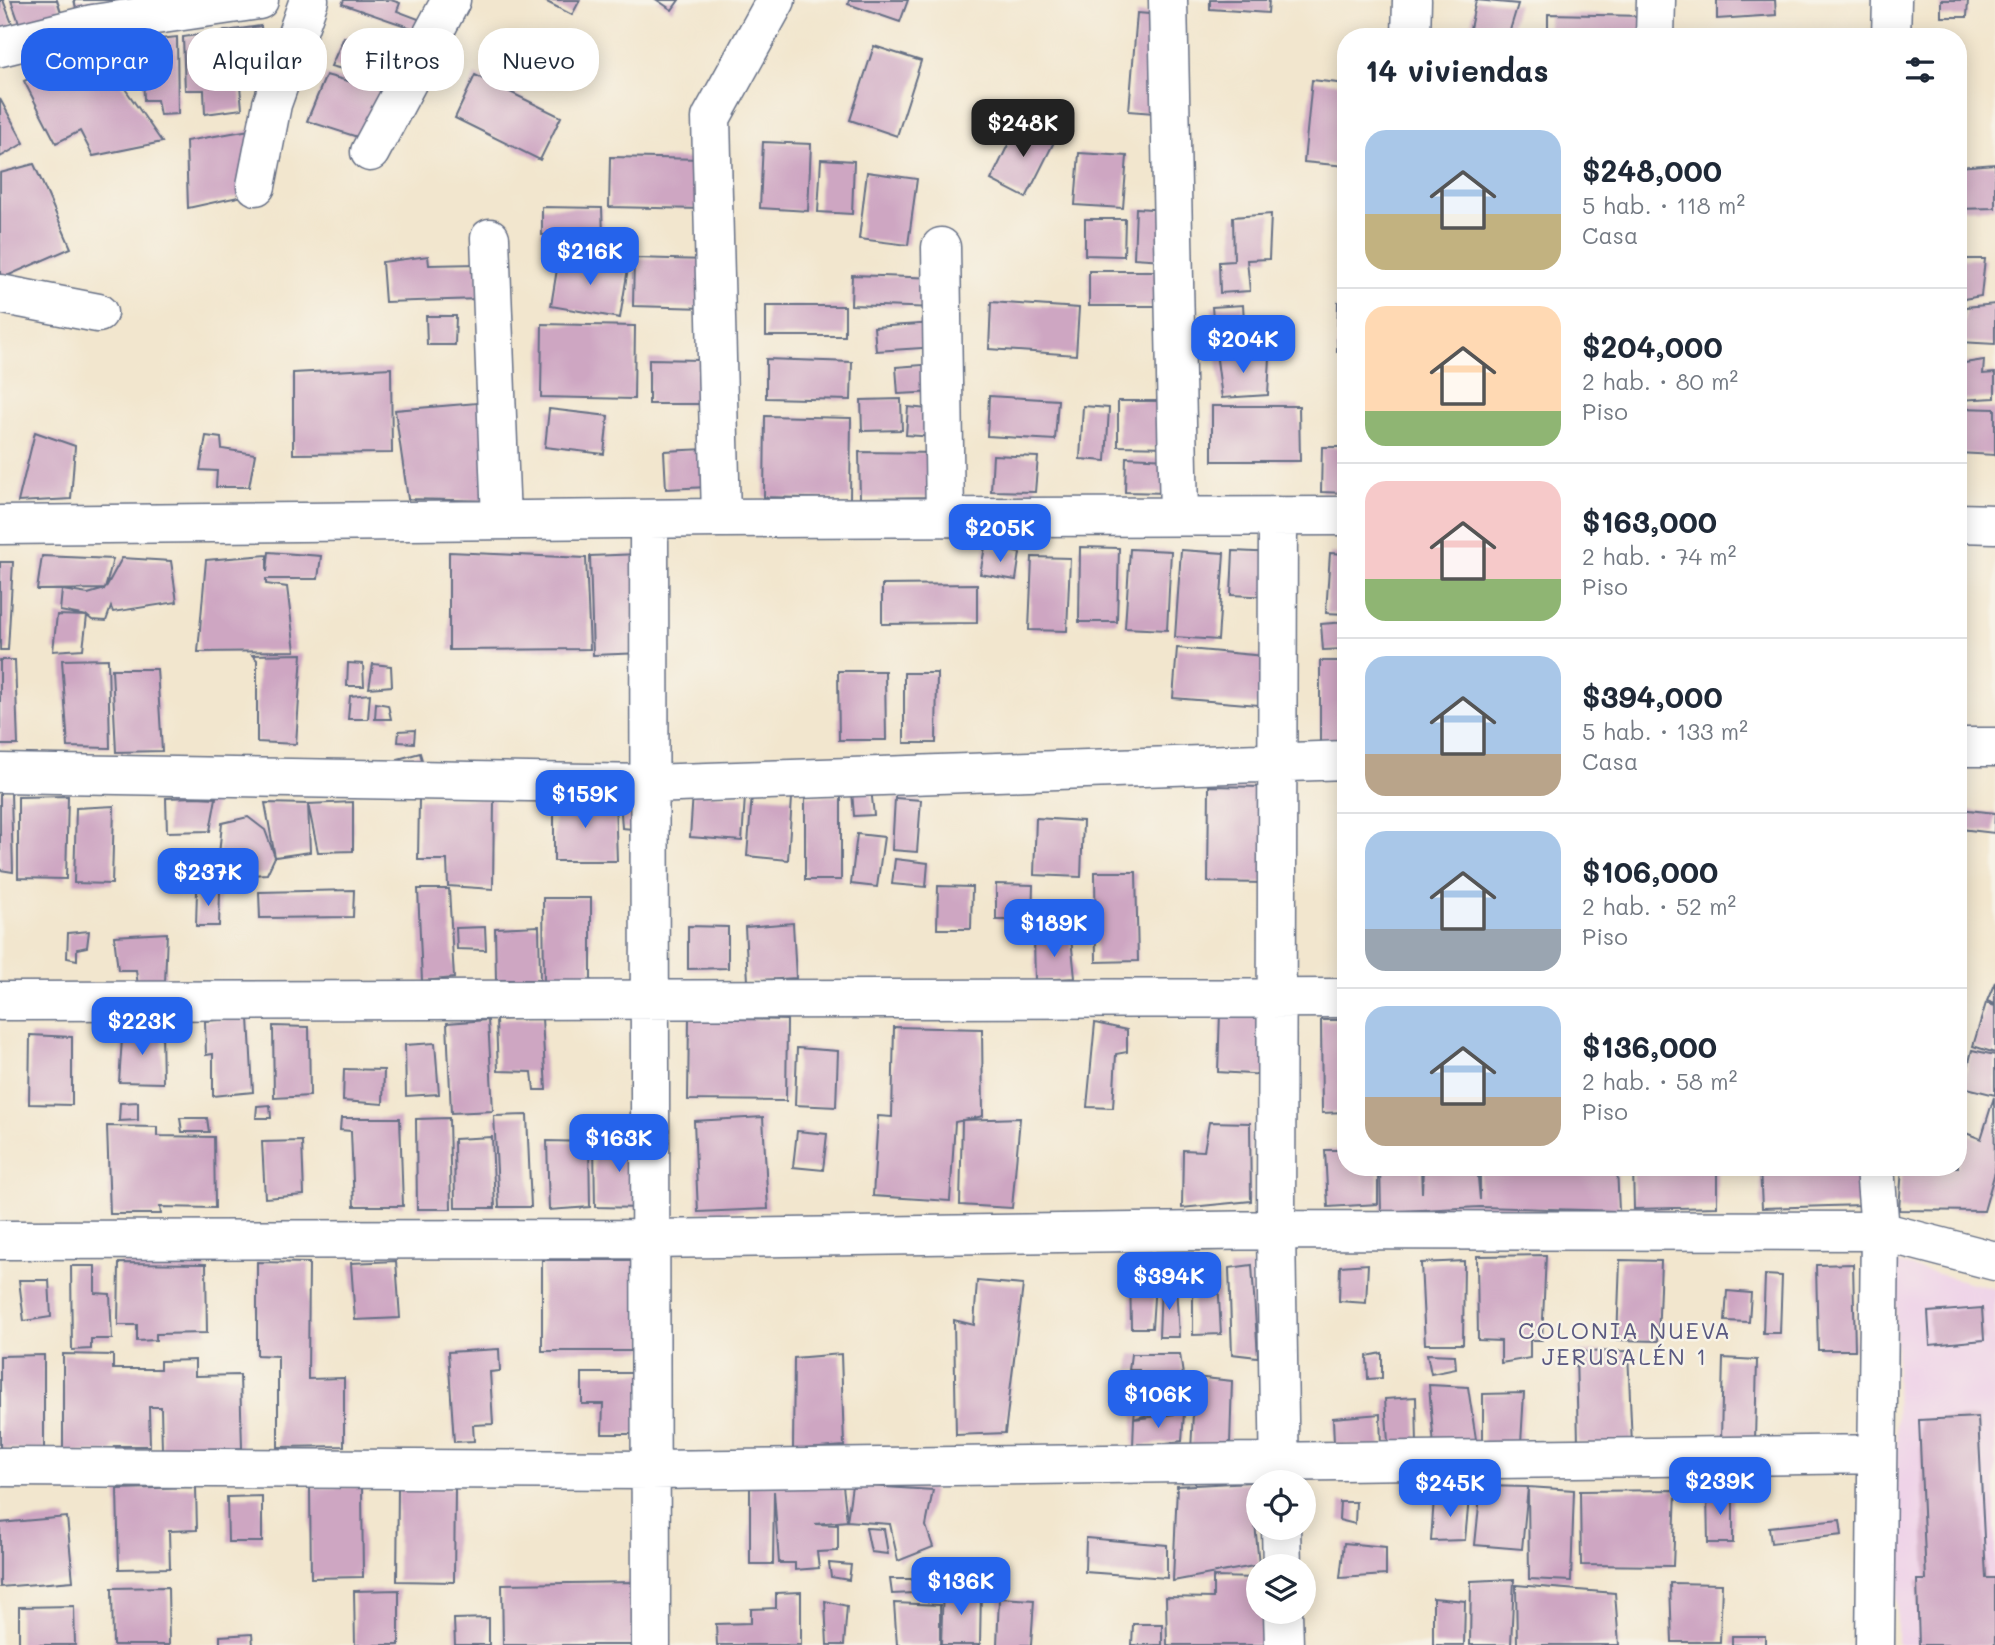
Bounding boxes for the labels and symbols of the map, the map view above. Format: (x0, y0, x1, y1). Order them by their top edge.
pin: $248K (974, 100, 1072, 159)
pin: $216K (541, 228, 639, 287)
pin: $204K (1194, 316, 1292, 375)
pin: $205K (951, 504, 1049, 564)
pin: $159K (536, 770, 634, 830)
pin: $237K (159, 848, 257, 908)
pin: $189K (1005, 900, 1103, 959)
pin: $223K (93, 998, 191, 1057)
pin: $163K (570, 1114, 668, 1174)
pin: $394K (1120, 1252, 1218, 1312)
district label: COLONIA NUEVA JERUSALÉN 1 (1518, 1315, 1732, 1371)
pin: $106K (1109, 1370, 1207, 1430)
pin: $239K (1671, 1458, 1769, 1517)
pin: $245K (1401, 1460, 1499, 1519)
pin: $136K (912, 1558, 1010, 1617)

